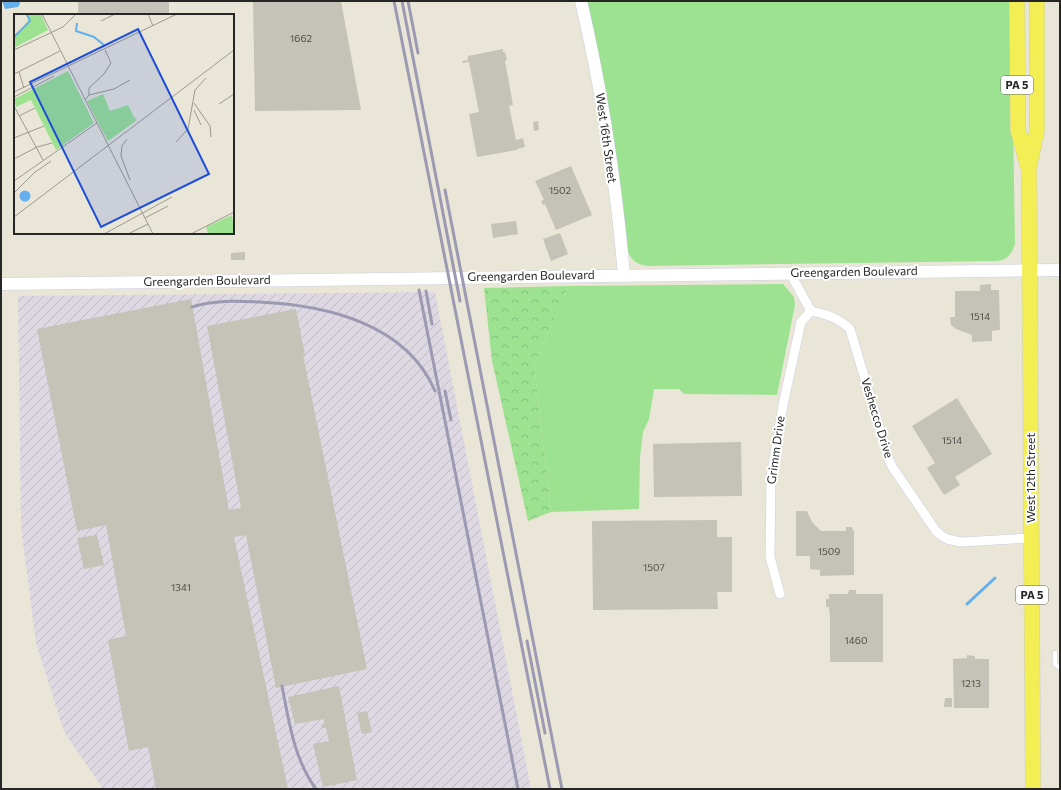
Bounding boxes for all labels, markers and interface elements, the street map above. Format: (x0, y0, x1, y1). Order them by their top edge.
inset map (14, 14, 234, 234)
house number: 1662 (290, 32, 312, 44)
road number: PA 5 (1001, 76, 1033, 94)
street label: West 16th Street (594, 92, 620, 184)
house number: 1502 (549, 184, 571, 196)
street label: Greengarden Boulevard (790, 263, 918, 279)
street label: Greengarden Boulevard (467, 267, 595, 283)
street label: Greengarden Boulevard (143, 272, 271, 288)
house number: 1514 (970, 310, 990, 322)
street label: Veshecco Drive (859, 376, 897, 459)
street label: Grimm Drive (763, 415, 787, 485)
street label: West 12th Street (1023, 433, 1037, 523)
house number: 1514 (942, 434, 962, 446)
house number: 1509 (818, 545, 840, 557)
house number: 1507 (643, 561, 665, 573)
house number: 1341 (171, 581, 191, 593)
road number: PA 5 (1016, 586, 1048, 604)
house number: 1460 (845, 634, 867, 646)
house number: 1213 (961, 677, 981, 689)

